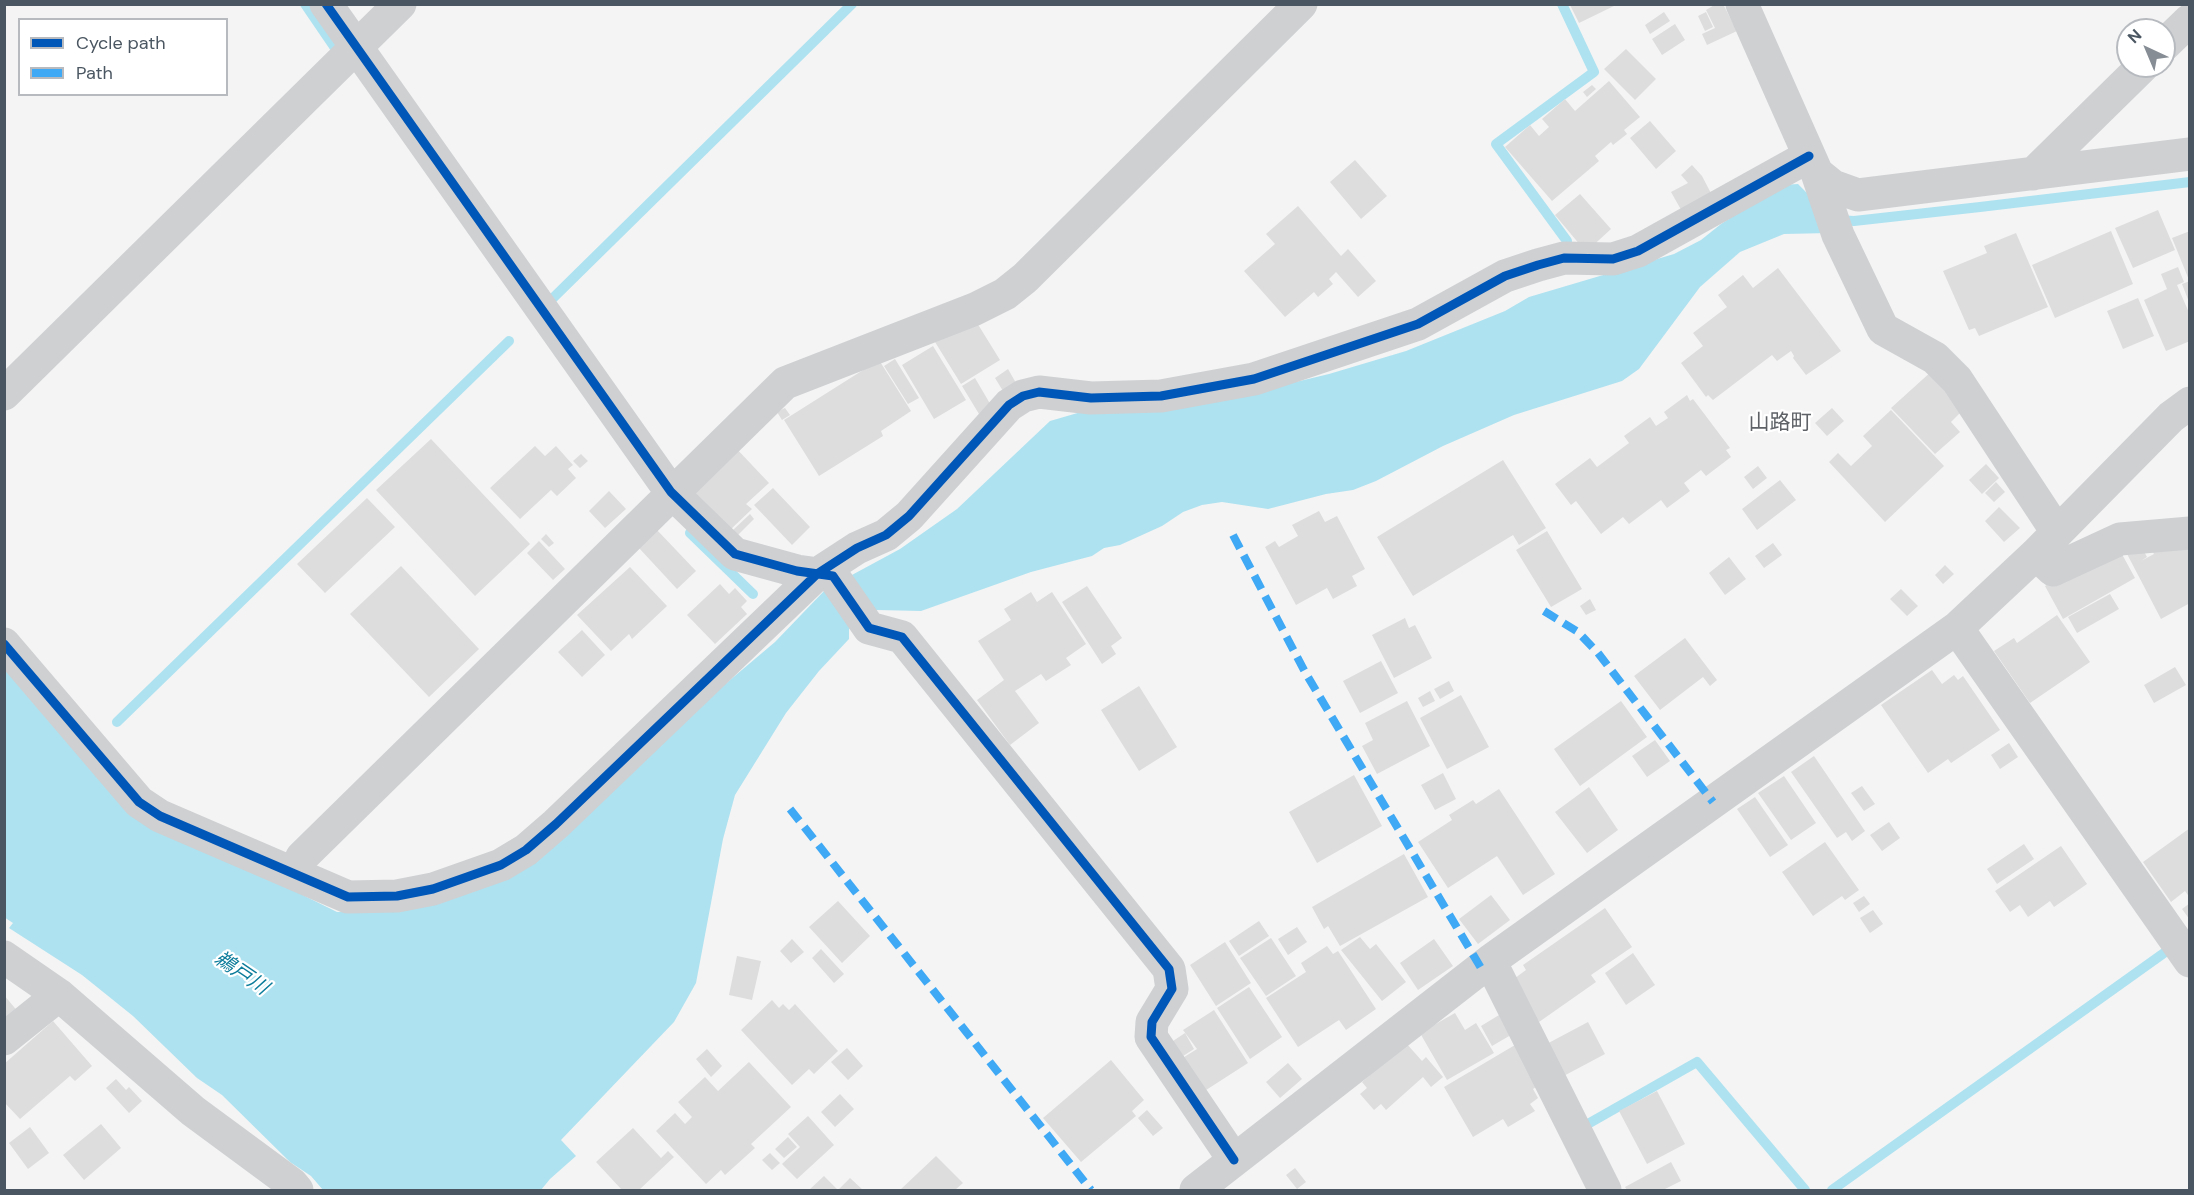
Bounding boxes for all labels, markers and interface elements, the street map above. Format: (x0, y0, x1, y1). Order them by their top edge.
legend (18, 18, 228, 96)
north arrow (2116, 18, 2176, 78)
text: N (2123, 25, 2146, 48)
text: Cycle path (76, 31, 166, 55)
text: Path (76, 61, 113, 85)
district label: 山路町 (1749, 410, 1811, 436)
water label: 鵜戸川 (209, 947, 273, 1001)

